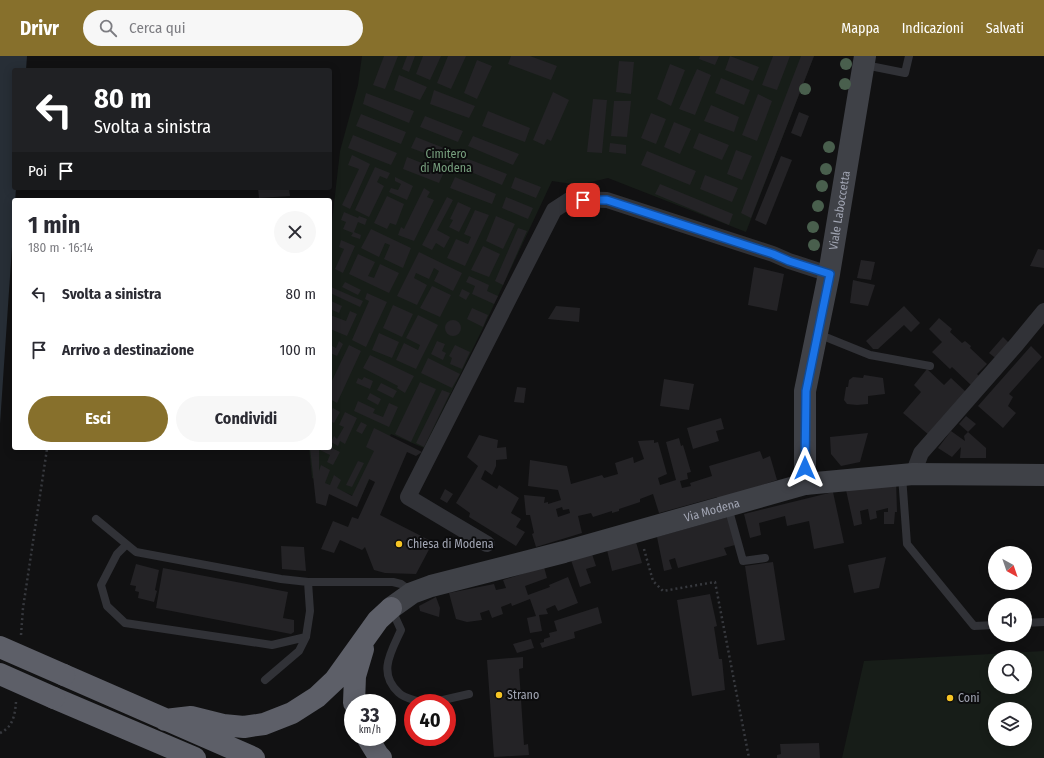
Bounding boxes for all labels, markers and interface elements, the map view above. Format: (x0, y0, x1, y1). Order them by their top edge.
search box (83, 10, 363, 46)
text: Drivr (20, 17, 59, 40)
icon: search (97, 17, 119, 39)
text: Cerca qui (129, 19, 185, 37)
text: Mappa (841, 20, 880, 37)
text: Indicazioni (902, 20, 964, 37)
text: Salvati (986, 20, 1024, 37)
text: 80 m (94, 82, 151, 115)
icon: left (28, 84, 80, 136)
text: Svolta a sinistra (94, 116, 211, 138)
park label: Cimitero di Modena (420, 147, 472, 175)
icon: arrive (55, 160, 77, 182)
text: Poi (28, 162, 47, 180)
street label: Viale Laboccetta (826, 170, 853, 251)
pin (566, 183, 600, 217)
icon: arrive (572, 189, 594, 211)
text: 1 min (28, 211, 80, 239)
button: close (274, 211, 316, 253)
text: 180 m · 16:14 (28, 240, 93, 255)
icon: left (28, 283, 50, 305)
text: Svolta a sinistra (62, 285, 162, 303)
text: 80 m (286, 285, 316, 303)
icon: arrive (28, 339, 50, 361)
text: Arrivo a destinazione (62, 341, 194, 359)
text: 100 m (279, 341, 316, 359)
button: Esci (28, 396, 168, 442)
button: Condividi (176, 396, 316, 442)
position arrow (784, 447, 826, 489)
street label: Via Modena (682, 496, 741, 525)
place label: Chiesa di Modena (407, 537, 494, 551)
marker: Chiesa di Modena (394, 539, 404, 549)
north arrow (988, 546, 1032, 590)
map controls (988, 546, 1032, 746)
button: sound (988, 598, 1032, 642)
button: search (988, 650, 1032, 694)
place label: Strano (507, 688, 539, 702)
marker: Strano (494, 690, 504, 700)
place label: Coni (958, 691, 980, 705)
marker: Coni (945, 693, 955, 703)
speed limit sign: 40 (404, 694, 456, 746)
button: layers (988, 702, 1032, 746)
text: 33 (361, 703, 379, 727)
text: km/h (359, 724, 381, 736)

